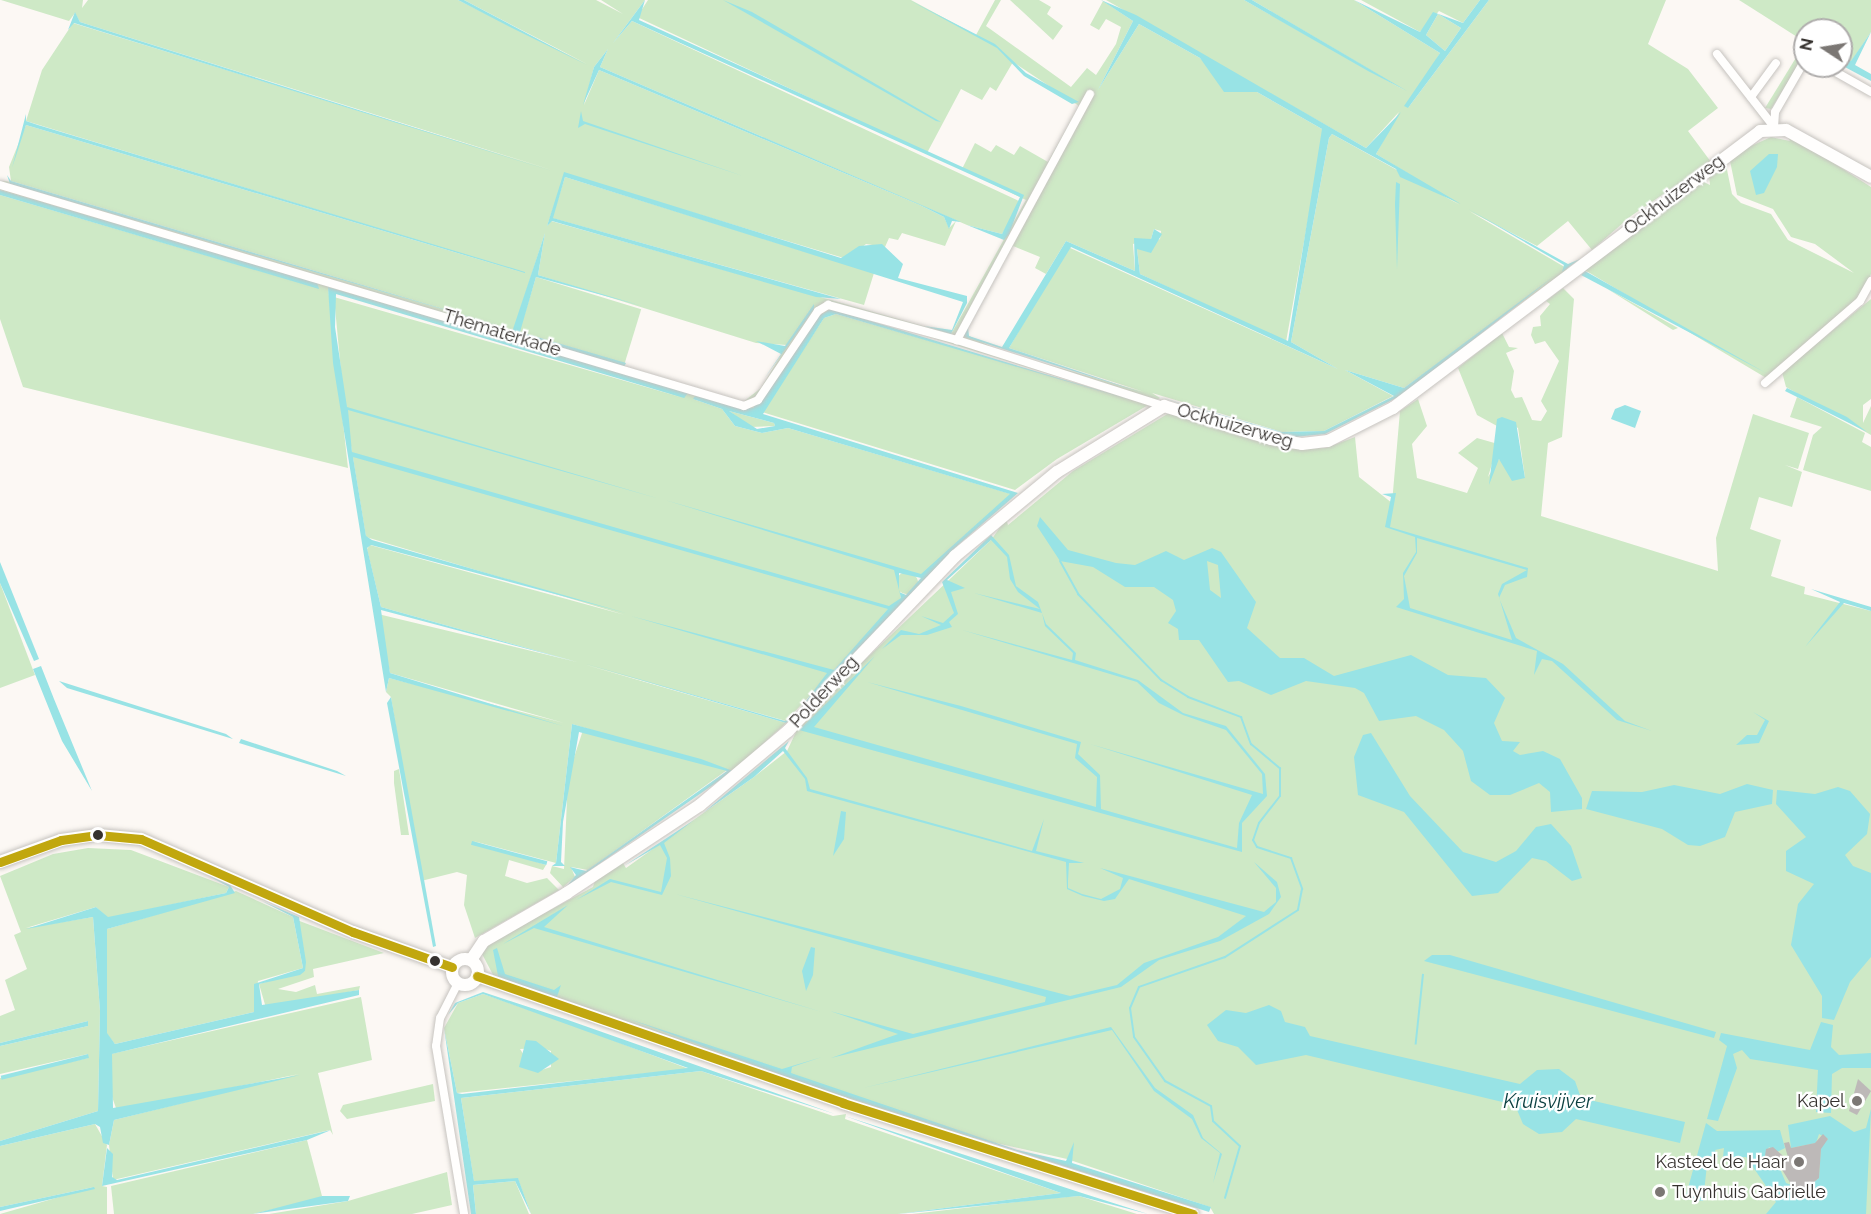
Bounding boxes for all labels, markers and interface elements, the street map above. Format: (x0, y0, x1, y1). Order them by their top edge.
north arrow (1793, 18, 1853, 78)
text: N (1796, 37, 1817, 53)
street label: Ockhuizerweg (1620, 150, 1728, 240)
street label: Thematerkade (440, 305, 564, 361)
street label: Ockhuizerweg (1175, 399, 1295, 453)
street label: Polderweg (785, 651, 863, 733)
unlabelled marker (92, 829, 104, 841)
unlabelled marker (429, 955, 441, 967)
water label: Kruisvijver (1503, 1089, 1593, 1113)
place label: Kapel (1797, 1090, 1845, 1112)
marker: Kapel (1850, 1094, 1864, 1108)
place label: Kasteel de Haar (1655, 1151, 1787, 1173)
marker: Kasteel de Haar (1792, 1155, 1806, 1169)
place label: Tuynhuis Gabrielle (1672, 1181, 1826, 1203)
marker: Tuynhuis Gabrielle (1653, 1185, 1667, 1199)

